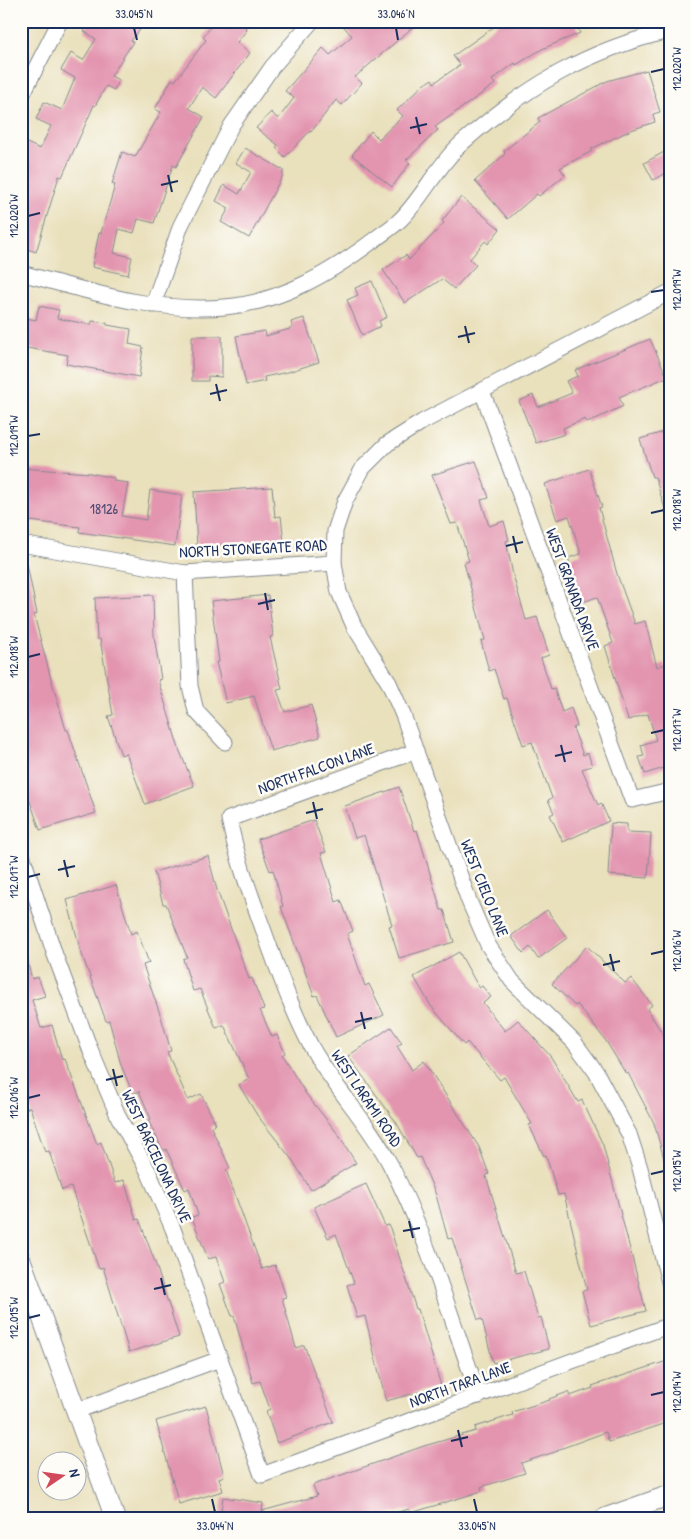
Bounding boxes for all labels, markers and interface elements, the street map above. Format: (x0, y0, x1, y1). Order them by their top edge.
text: 33.045°N (115, 5, 153, 22)
text: 33.046°N (377, 5, 415, 22)
text: 112.020°W (668, 47, 685, 91)
text: 112.020°W (5, 194, 22, 238)
text: 112.019°W (668, 269, 685, 311)
text: 112.019°W (5, 415, 22, 457)
text: 112.018°W (668, 488, 685, 531)
house number: 18126 (90, 499, 119, 518)
street label: WEST GRANADA DRIVE (541, 525, 605, 653)
street label: NORTH STONEGATE ROAD (179, 533, 328, 563)
text: 112.018°W (5, 635, 22, 678)
text: 112.017°W (668, 708, 685, 751)
street label: NORTH FALCON LANE (255, 737, 377, 799)
street label: WEST CIELO LANE (456, 836, 514, 940)
text: 112.017°W (5, 855, 22, 898)
text: 112.016°W (668, 930, 685, 972)
street label: WEST LARAMI ROAD (326, 1045, 408, 1151)
text: 112.016°W (5, 1077, 22, 1119)
street label: WEST BARCELONA DRIVE (117, 1086, 197, 1226)
text: 112.015°W (668, 1149, 685, 1192)
text: 112.015°W (5, 1296, 22, 1339)
street label: NORTH TARA LANE (406, 1355, 514, 1413)
text: 112.014°W (668, 1371, 685, 1413)
north arrow (38, 1452, 88, 1502)
text: N (65, 1467, 85, 1479)
text: 33.044°N (197, 1517, 233, 1534)
text: 33.045°N (458, 1517, 496, 1534)

